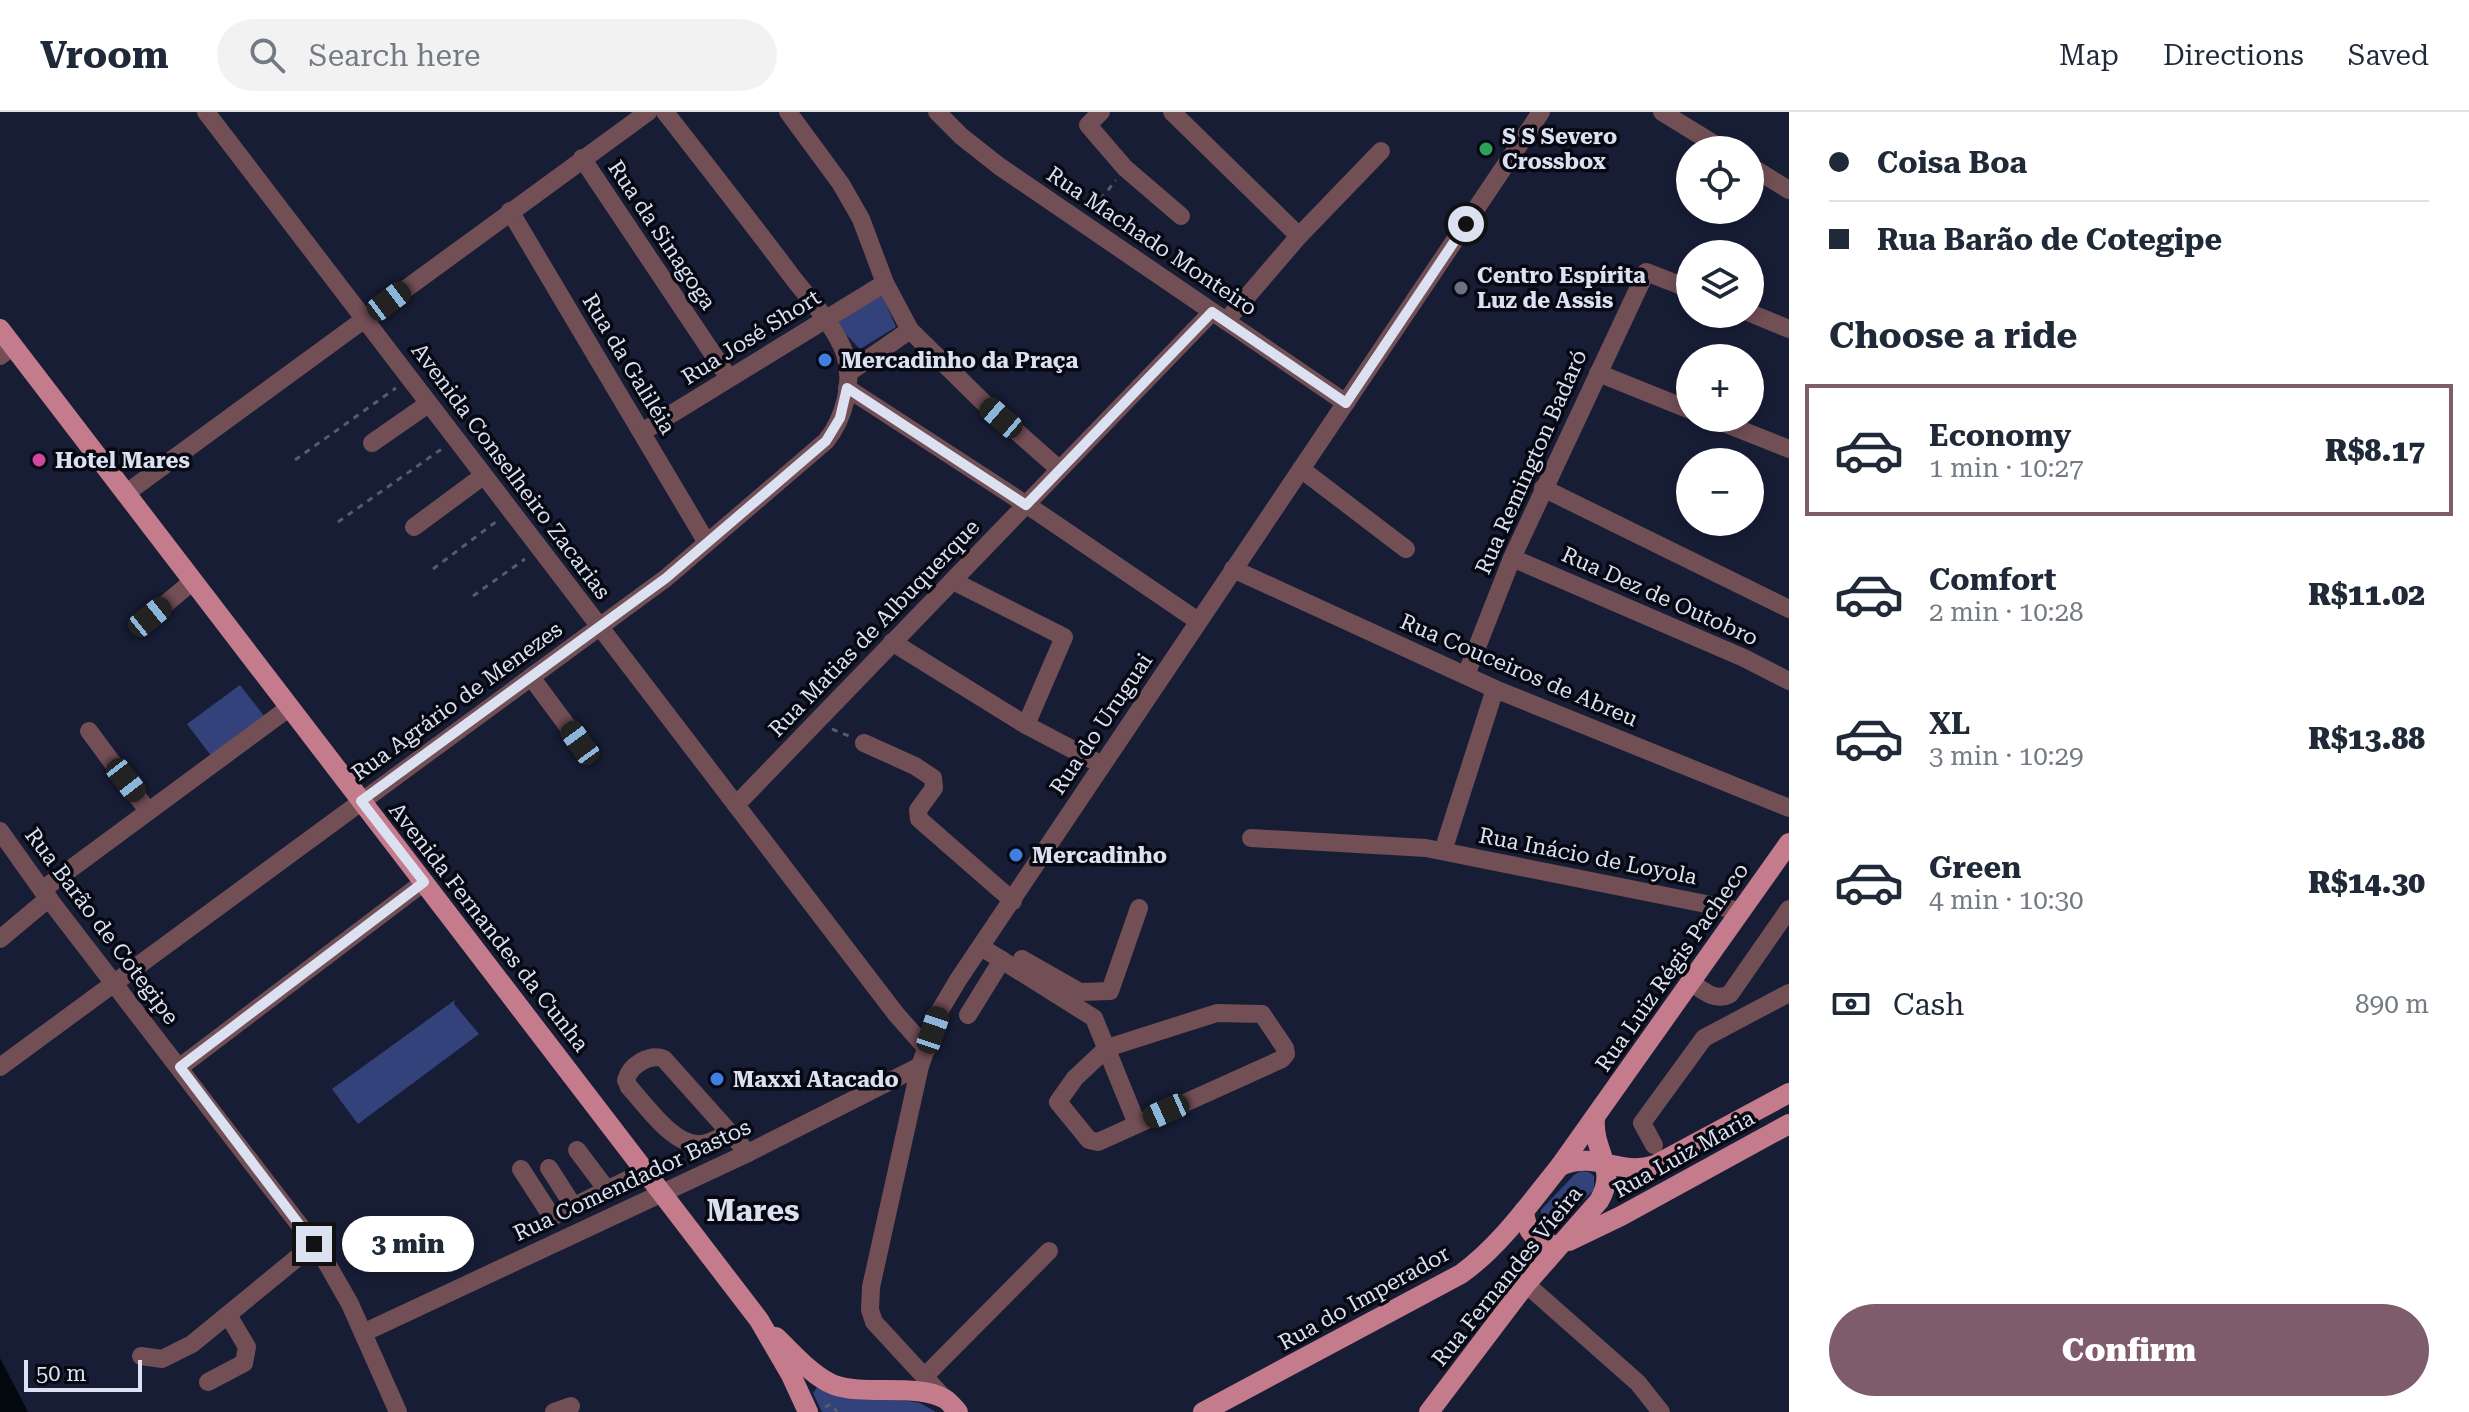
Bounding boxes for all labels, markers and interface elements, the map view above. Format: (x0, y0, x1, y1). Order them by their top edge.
search box (217, 19, 777, 91)
text: Vroom (40, 33, 169, 77)
icon: search (245, 33, 289, 77)
text: Search here (309, 38, 480, 73)
text: Map (2059, 39, 2119, 72)
text: Directions (2163, 39, 2304, 72)
text: Saved (2348, 39, 2429, 72)
place label: S S Severo Crossbox (1502, 124, 1617, 174)
map controls (1676, 136, 1764, 536)
button: locate (1676, 136, 1764, 224)
marker: S S Severo Crossbox (1477, 140, 1495, 158)
text: Coisa Boa (1877, 145, 2027, 180)
street label: Rua da Sinagoga (603, 156, 721, 314)
street label: Rua Machado Monteiro (1042, 161, 1262, 321)
route start (1448, 206, 1484, 242)
text: Rua Barão de Cotegipe (1877, 222, 2222, 257)
button: layers (1676, 240, 1764, 328)
place label: Centro Espírita Luz de Assis (1477, 263, 1646, 313)
car (363, 277, 415, 325)
marker: Centro Espírita Luz de Assis (1452, 279, 1470, 297)
street label: Rua José Short (677, 284, 825, 390)
street label: Rua da Galiléia (577, 290, 681, 439)
text: Choose a ride (1829, 315, 2077, 357)
street label: Avenida Conselheiro Zacarias (407, 338, 615, 604)
button: + (1676, 344, 1764, 432)
street label: Rua Remington Badaró (1470, 346, 1592, 578)
place label: Mercadinho da Praça (841, 348, 1078, 373)
marker: Mercadinho da Praça (816, 351, 834, 369)
car (975, 393, 1027, 443)
icon: car (1833, 414, 1905, 486)
text: Economy (1929, 418, 2071, 453)
text: R$8.17 (2325, 433, 2425, 468)
place label: Hotel Mares (55, 448, 190, 473)
button: − (1676, 448, 1764, 536)
marker: Hotel Mares (30, 451, 48, 469)
text: 1 min · 10:27 (1929, 453, 2084, 483)
street label: Rua Matias de Albuquerque (763, 514, 985, 742)
street label: Rua Dez de Outobro (1558, 541, 1762, 651)
icon: car (1833, 558, 1905, 630)
text: Comfort (1929, 562, 2056, 597)
text: R$11.02 (2308, 577, 2425, 612)
car (124, 593, 176, 641)
text: 2 min · 10:28 (1929, 597, 2084, 627)
street label: Rua Couceiros de Abreu (1397, 609, 1642, 731)
street label: Rua Agrário de Menezes (347, 616, 567, 786)
street label: Rua do Uruguai (1045, 649, 1157, 799)
icon: car (1833, 702, 1905, 774)
text: XL (1929, 706, 1970, 741)
car (556, 717, 604, 769)
text: R$13.88 (2308, 721, 2425, 756)
text: 3 min · 10:29 (1929, 741, 2084, 771)
car (102, 754, 150, 806)
street label: Avenida Fernandes da Cunha (384, 798, 594, 1056)
street label: Rua Barão de Cotegipe (20, 823, 184, 1029)
street label: Rua Inácio de Loyola (1477, 823, 1699, 889)
place label: Mercadinho (1032, 843, 1167, 868)
marker: Mercadinho (1007, 846, 1025, 864)
icon: car (1833, 846, 1905, 918)
text: Green (1929, 850, 2021, 885)
street label: Rua Luiz Régis Pacheco (1590, 858, 1754, 1076)
text: R$14.30 (2308, 865, 2425, 900)
text: 4 min · 10:30 (1929, 885, 2084, 915)
icon: cash (1829, 982, 1873, 1026)
text: Cash (1893, 987, 1964, 1022)
text: 890 m (2355, 989, 2429, 1019)
car (914, 1003, 952, 1057)
place label: Maxxi Atacado (733, 1067, 899, 1092)
marker: Maxxi Atacado (708, 1070, 726, 1088)
car (1139, 1090, 1193, 1132)
street label: Rua Luiz Maria (1609, 1105, 1759, 1203)
street label: Rua Comendador Bastos (509, 1114, 755, 1246)
street label: Rua Fernandes Vieira (1427, 1181, 1587, 1371)
district label: Mares (706, 1193, 800, 1228)
callout: 3 min (342, 1216, 474, 1272)
route end (296, 1226, 332, 1262)
text: 3 min (371, 1229, 445, 1259)
street label: Rua do Imperador (1274, 1241, 1454, 1355)
button: Confirm (1829, 1304, 2429, 1396)
scale bar (24, 1356, 142, 1392)
text: 50 m (36, 1361, 86, 1386)

